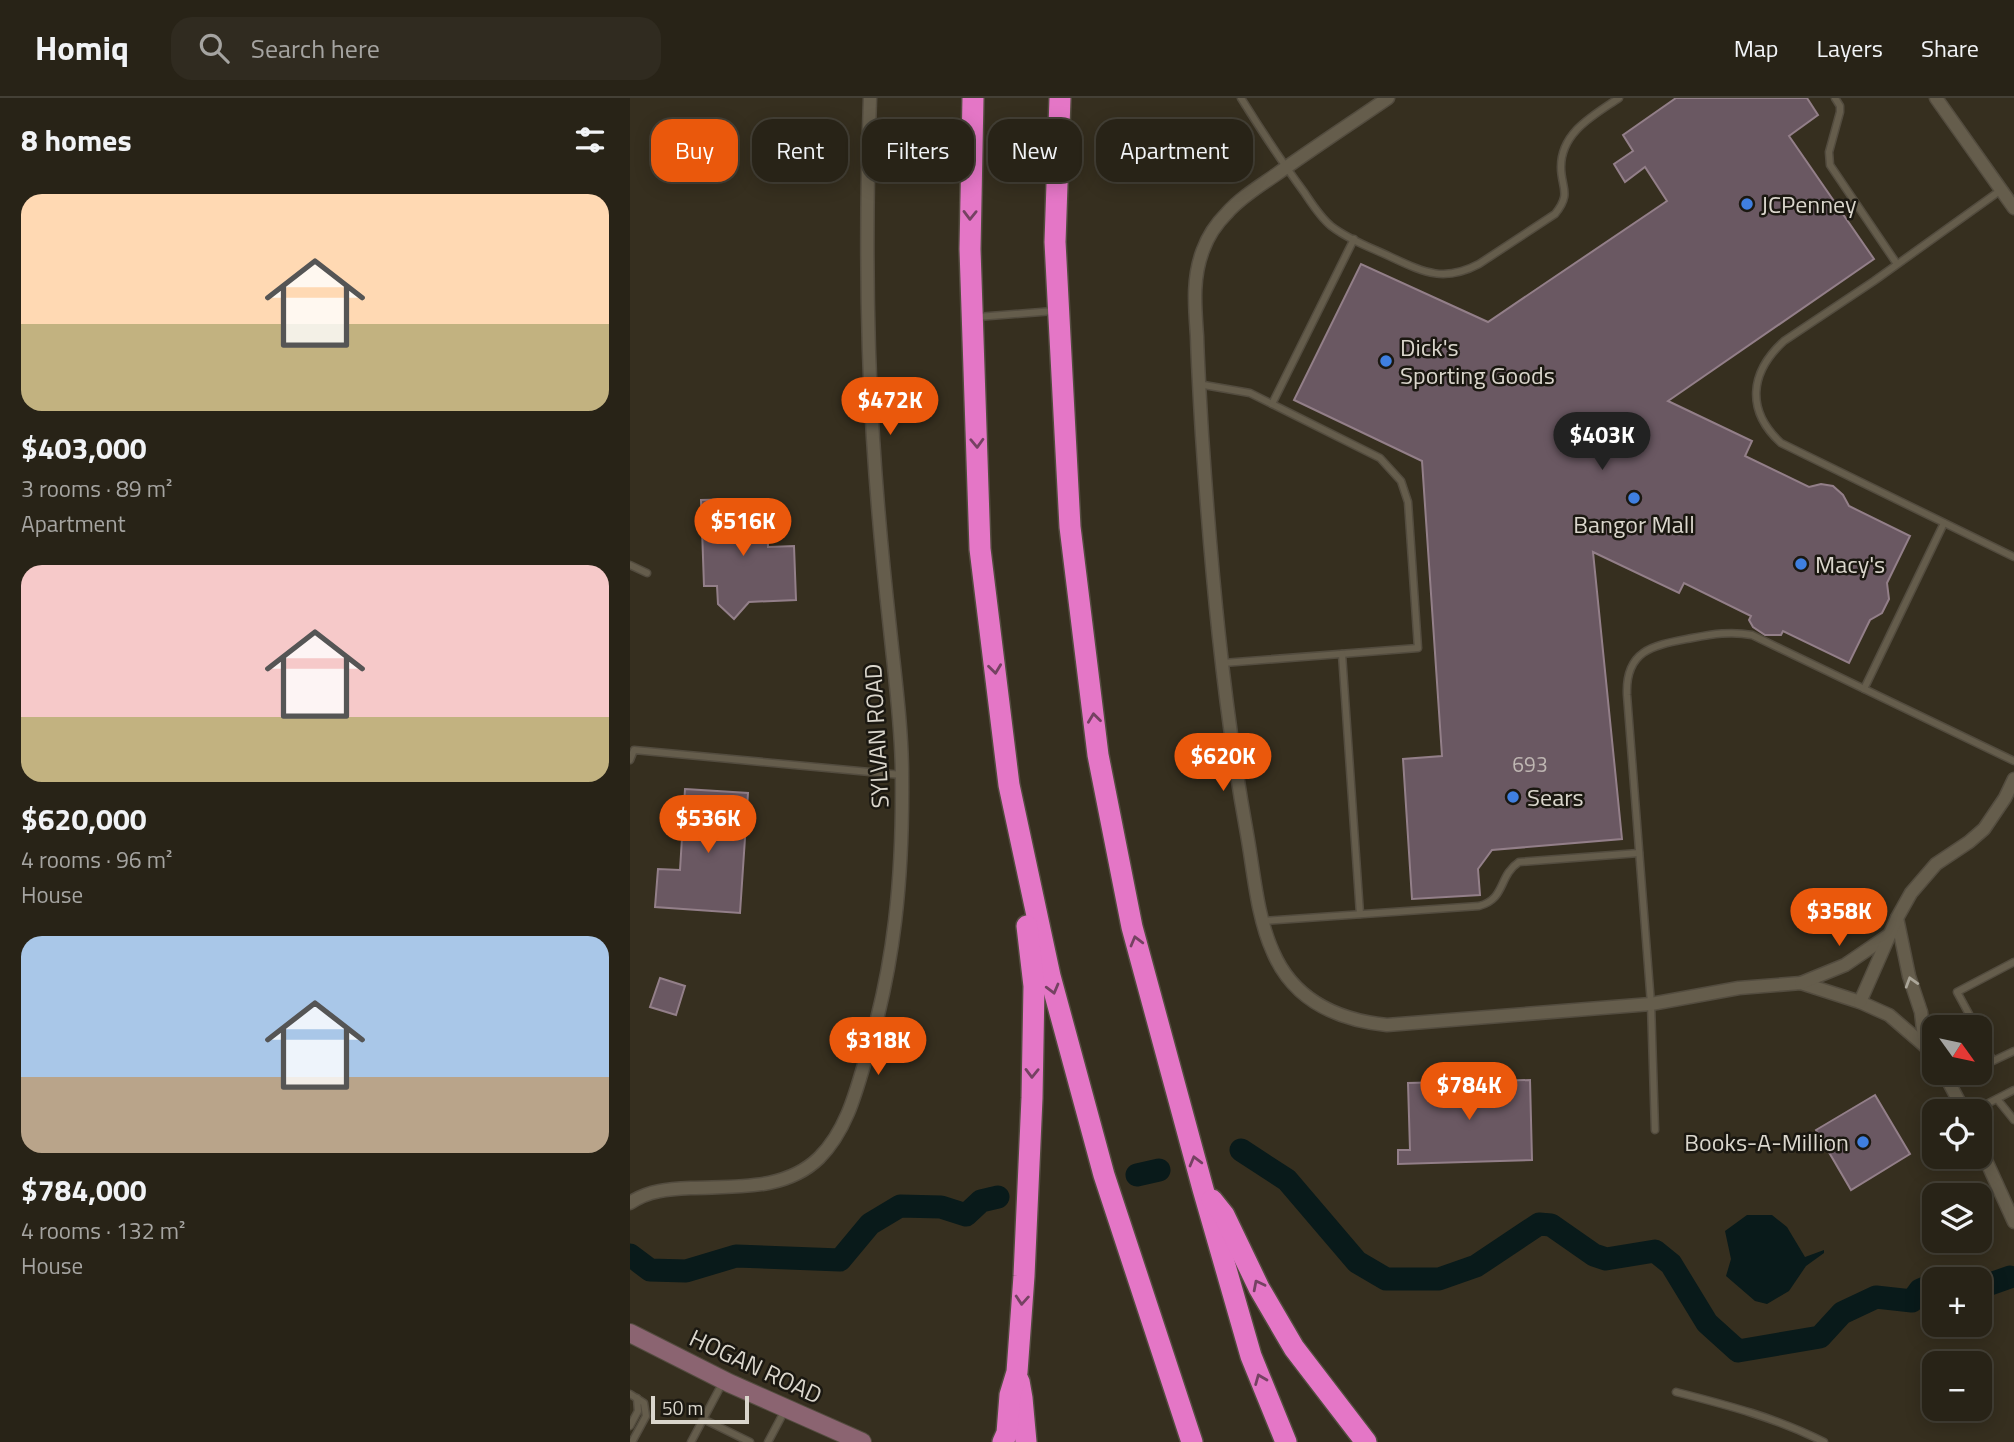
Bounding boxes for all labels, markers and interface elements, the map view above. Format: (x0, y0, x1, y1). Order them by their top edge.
search box (171, 17, 661, 80)
text: Homiq (35, 23, 129, 73)
icon: search (195, 29, 233, 67)
text: Search here (251, 29, 380, 68)
text: Map (1734, 30, 1779, 66)
text: Layers (1817, 30, 1883, 66)
text: Share (1921, 30, 1979, 66)
text: 8 homes (21, 117, 132, 163)
chip: Buy (651, 119, 738, 182)
chip: Rent (752, 119, 848, 182)
chip: Filters (862, 119, 974, 182)
chip: New (988, 119, 1082, 182)
chip: Apartment (1096, 119, 1253, 182)
icon: filters (571, 121, 609, 159)
place label: JCPenney (1761, 186, 1857, 222)
marker: JCPenney (1739, 196, 1755, 212)
one-way arrow (963, 210, 978, 221)
icon: home (252, 240, 378, 366)
place label: Dick's Sporting Goods (1400, 329, 1555, 393)
marker: Dick's Sporting Goods (1378, 353, 1394, 369)
pin: $472K (841, 378, 939, 437)
text: $472K (857, 382, 923, 417)
pin: $403K (1553, 412, 1651, 472)
text: $403K (1569, 417, 1635, 452)
text: $403,000 (21, 425, 147, 471)
one-way arrow (969, 437, 984, 448)
text: 3 rooms · 89 m² (21, 471, 172, 506)
marker: Bangor Mall (1626, 490, 1642, 506)
pin: $516K (694, 498, 792, 558)
text: $516K (710, 503, 776, 538)
text: Apartment (21, 506, 126, 541)
place label: Bangor Mall (1573, 506, 1695, 542)
place label: Macy's (1815, 546, 1885, 582)
marker: Macy's (1793, 556, 1809, 572)
icon: home (252, 611, 378, 737)
street label: SYLVAN ROAD (854, 663, 898, 809)
one-way arrow (988, 663, 1003, 675)
one-way arrow (1086, 712, 1101, 724)
pin: $620K (1174, 734, 1272, 793)
text: $620K (1190, 738, 1256, 773)
house number: 693 (1512, 748, 1548, 780)
place label: Sears (1527, 779, 1584, 815)
marker: Sears (1505, 789, 1521, 805)
text: $620,000 (21, 796, 147, 842)
pin: $536K (659, 796, 757, 855)
text: $536K (675, 800, 741, 835)
text: 4 rooms · 96 m² (21, 842, 172, 877)
text: House (21, 877, 83, 912)
pin: $358K (1790, 888, 1888, 948)
text: $358K (1806, 893, 1872, 928)
one-way arrow (1130, 935, 1144, 947)
one-way arrow (1905, 977, 1920, 989)
icon: home (252, 982, 378, 1108)
one-way arrow (1045, 983, 1060, 995)
north arrow (1922, 1015, 1992, 1085)
map controls (1922, 1015, 1992, 1421)
pin: $318K (829, 1018, 927, 1077)
text: $318K (845, 1022, 911, 1057)
pin: $784K (1420, 1062, 1518, 1122)
one-way arrow (1025, 1067, 1040, 1078)
text: $784K (1436, 1067, 1502, 1102)
button: locate (1922, 1099, 1992, 1169)
place label: Books-A-Million (1684, 1124, 1849, 1160)
marker: Books-A-Million (1855, 1134, 1871, 1150)
one-way arrow (1189, 1155, 1204, 1167)
text: $784,000 (21, 1167, 147, 1213)
button: layers (1922, 1183, 1992, 1253)
text: 4 rooms · 132 m² (21, 1213, 185, 1248)
text: House (21, 1248, 83, 1283)
button: + (1922, 1267, 1992, 1337)
one-way arrow (1253, 1280, 1267, 1292)
one-way arrow (1015, 1295, 1030, 1306)
street label: HOGAN ROAD (684, 1320, 828, 1412)
button: − (1922, 1351, 1992, 1421)
one-way arrow (1254, 1374, 1268, 1386)
scale bar (651, 1393, 749, 1425)
text: 50 m (662, 1393, 703, 1422)

